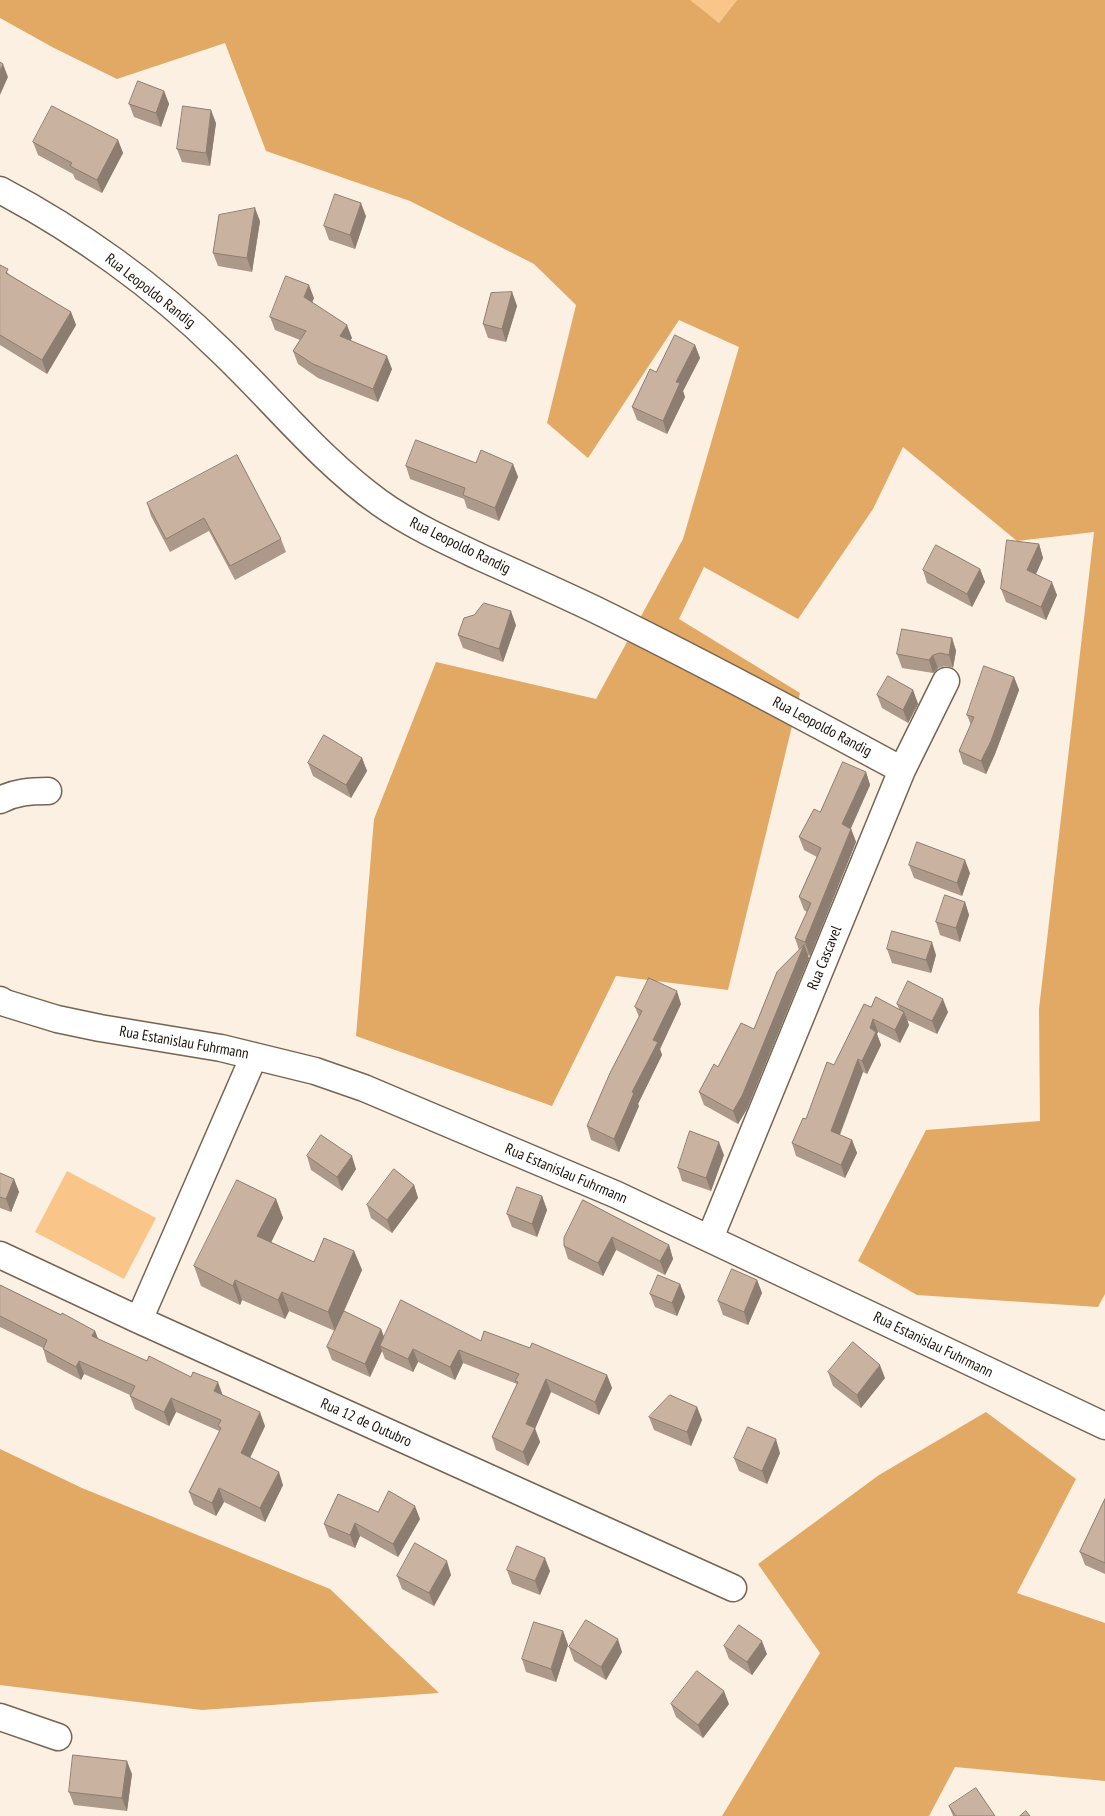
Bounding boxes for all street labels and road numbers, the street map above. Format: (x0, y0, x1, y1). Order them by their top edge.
street label: Rua Leopoldo Randig (101, 250, 199, 332)
street label: Rua Leopoldo Randig (407, 514, 513, 578)
street label: Rua Leopoldo Randig (769, 693, 875, 761)
street label: Rua Cascavel (804, 923, 846, 993)
street label: Rua Estanislau Fuhrmann (118, 1023, 250, 1063)
street label: Rua Estanislau Fuhrmann (502, 1140, 630, 1208)
street label: Rua Estanislau Fuhrmann (870, 1308, 996, 1382)
street label: Rua 12 de Outubro (318, 1395, 414, 1451)

